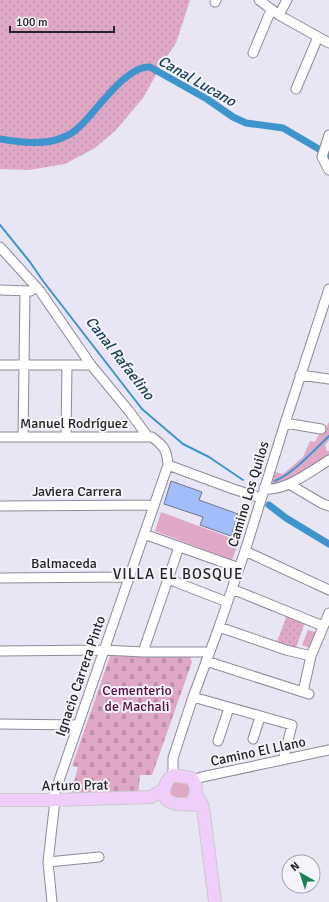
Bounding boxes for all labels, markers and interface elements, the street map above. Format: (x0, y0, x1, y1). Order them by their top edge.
scale bar (10, 8, 114, 34)
text: 100 m (16, 15, 48, 30)
water label: Canal Lucano (155, 52, 240, 111)
water label: Canal Rafaelino (82, 313, 159, 404)
street label: Manuel Rodríguez (20, 415, 128, 432)
street label: Camino Los Quilos (224, 439, 273, 549)
street label: Javiera Carrera (32, 483, 122, 500)
street label: Balmaceda (31, 555, 97, 572)
district label: VILLA EL BOSQUE (113, 565, 243, 583)
street label: Ignacio Carrera Pinto (52, 614, 109, 739)
park label: Cementerio de Machali (102, 682, 172, 715)
street label: Camino El Llano (209, 733, 307, 770)
street label: Arturo Prat (42, 776, 108, 795)
north arrow (281, 854, 321, 894)
text: N (288, 859, 302, 874)

